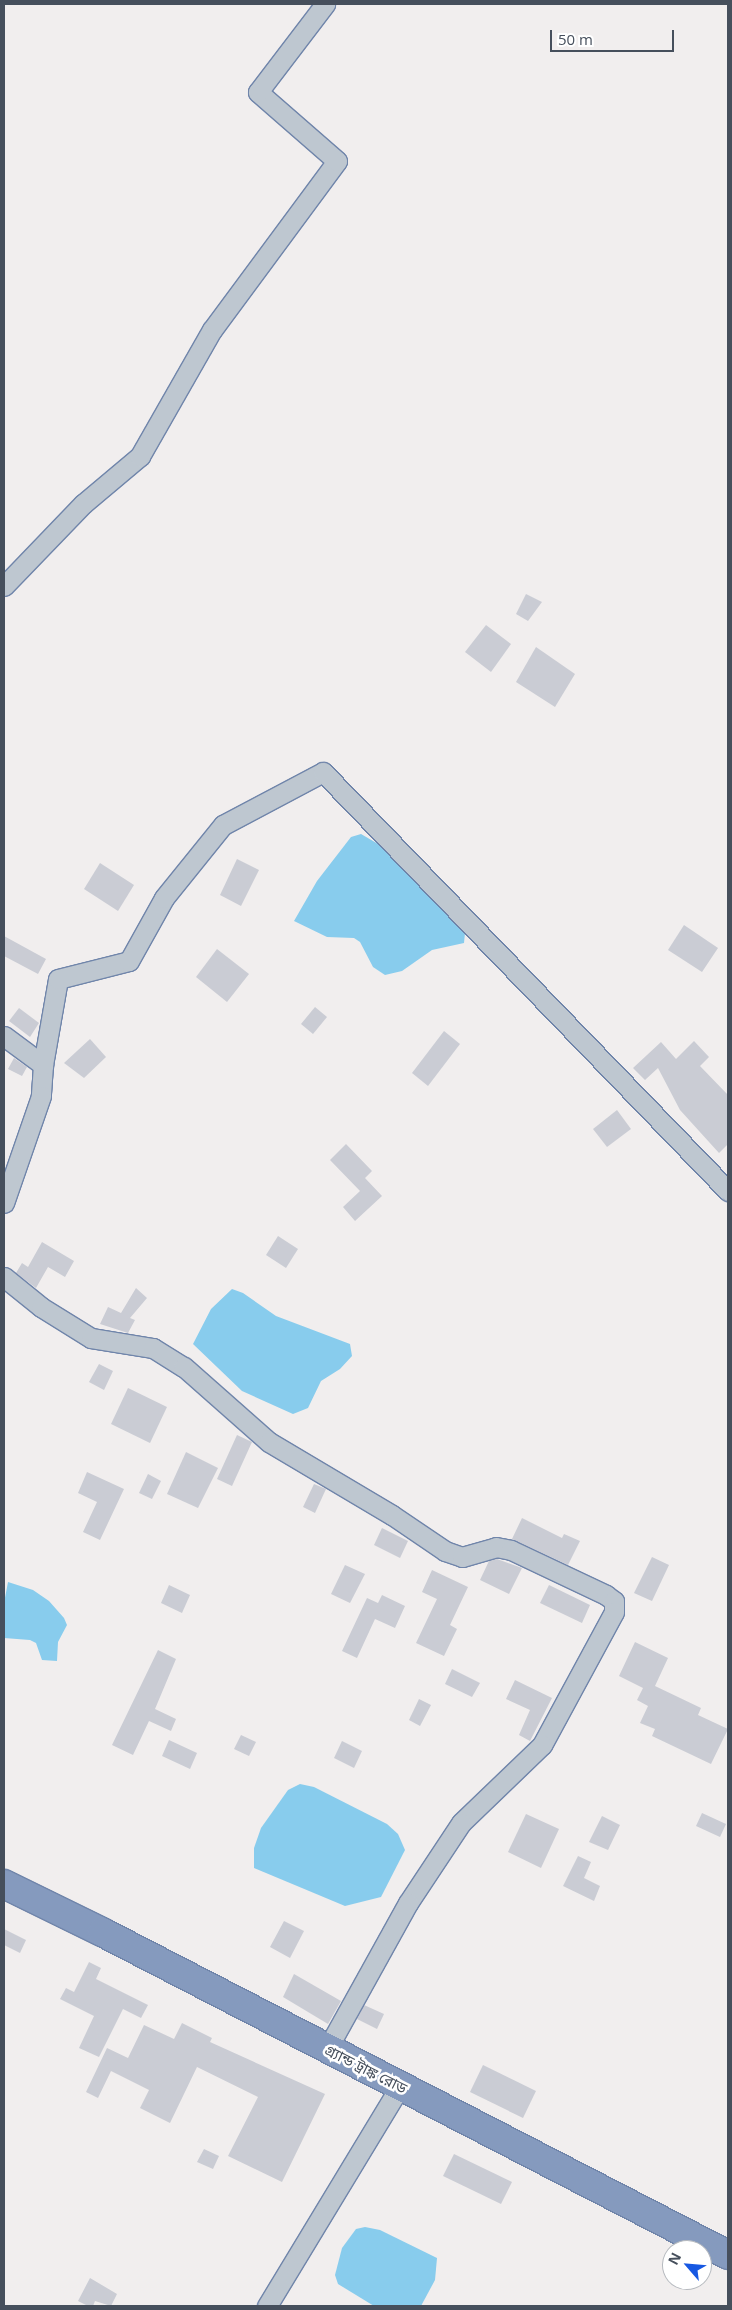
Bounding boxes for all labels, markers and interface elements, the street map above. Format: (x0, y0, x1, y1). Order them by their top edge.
scale bar (552, 20, 676, 52)
text: 50 m (558, 29, 593, 49)
street label: গ্র্যান্ড ট্রাঙ্ক রোড (322, 2041, 410, 2097)
north arrow (662, 2240, 712, 2290)
text: N (663, 2249, 685, 2268)

